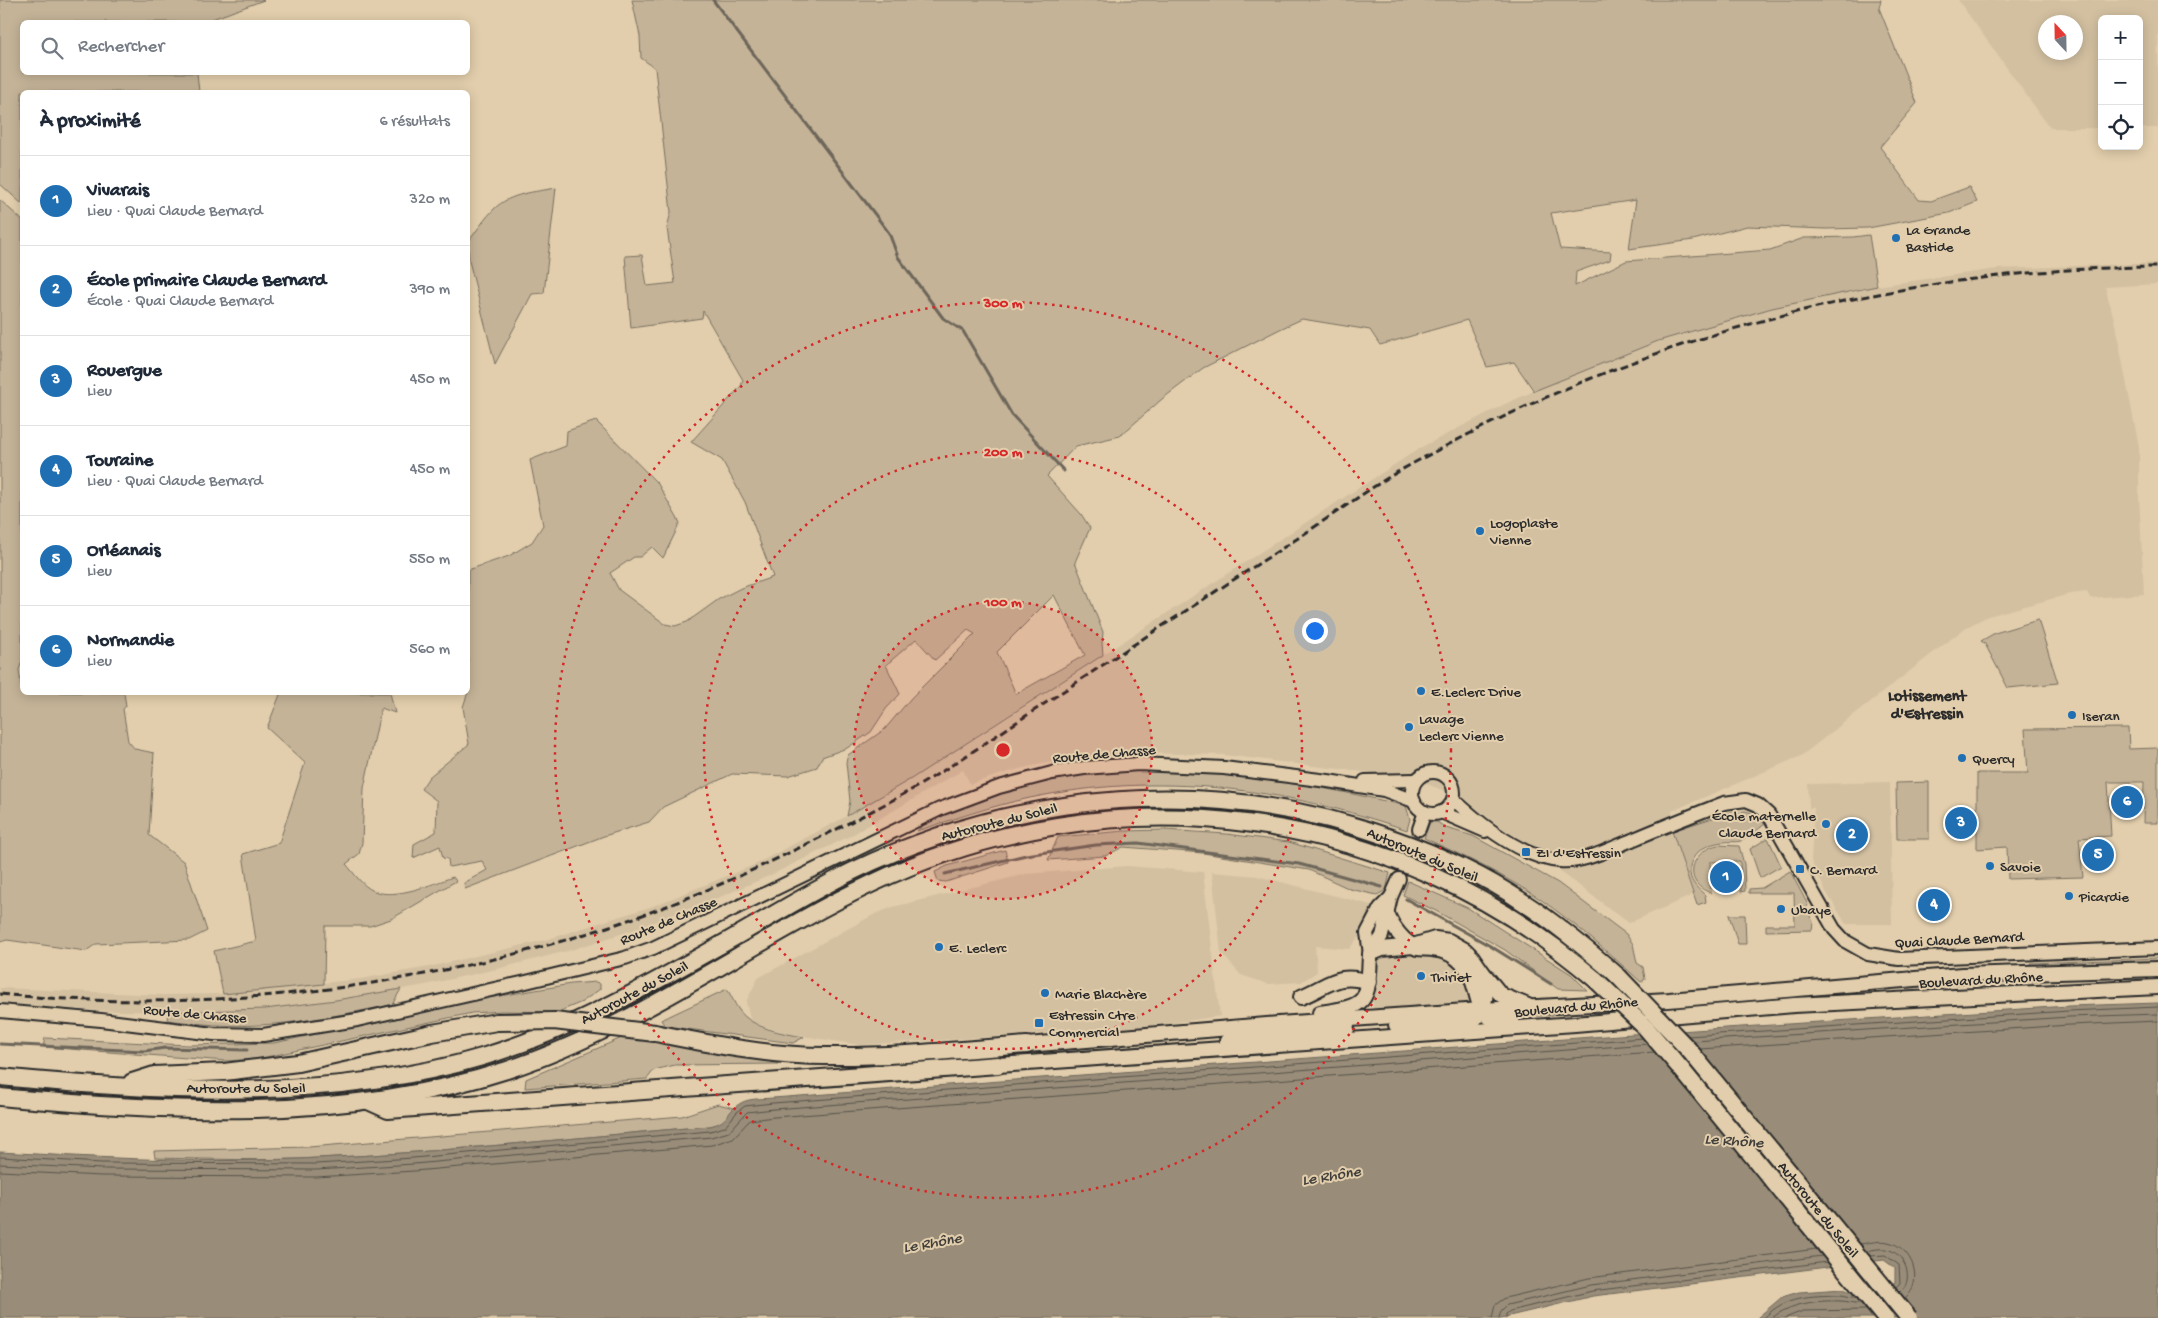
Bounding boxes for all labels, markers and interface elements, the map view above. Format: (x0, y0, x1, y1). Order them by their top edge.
north arrow (2038, 15, 2083, 60)
map controls (2098, 15, 2143, 150)
button: + (2098, 15, 2143, 60)
search box (20, 20, 470, 75)
icon: search (38, 34, 66, 62)
text: Rechercher (78, 36, 164, 59)
button: − (2098, 60, 2143, 105)
button: locate (2098, 105, 2143, 150)
text: À proximité (40, 110, 141, 135)
text: 6 résultats (379, 113, 450, 132)
text: Vivarais (87, 180, 149, 203)
text: 1 (53, 191, 59, 210)
text: 320 m (410, 191, 450, 210)
text: Lieu · Quai Claude Bernard (87, 203, 263, 222)
place label: La Grande Bastide (1905, 222, 1970, 257)
marker: La Grande Bastide (1890, 232, 1902, 244)
text: École primaire Claude Bernard (87, 270, 326, 293)
text: 2 (52, 281, 60, 300)
text: 390 m (409, 281, 450, 300)
text: École · Quai Claude Bernard (87, 293, 273, 312)
text: 300 m (982, 295, 1023, 313)
text: Rouergue (87, 360, 162, 383)
text: 3 (52, 371, 60, 390)
text: 450 m (410, 371, 450, 390)
text: Lieu (87, 383, 112, 402)
text: 200 m (984, 444, 1023, 462)
text: Touraine (87, 450, 153, 473)
text: 4 (52, 461, 60, 480)
text: 450 m (410, 461, 450, 480)
text: Lieu · Quai Claude Bernard (87, 473, 263, 492)
place label: Logoplaste Vienne (1489, 515, 1558, 550)
marker: Logoplaste Vienne (1474, 525, 1486, 537)
text: Orléanais (87, 540, 160, 563)
text: 5 (52, 551, 60, 570)
text: 550 m (409, 551, 450, 570)
text: Lieu (87, 563, 112, 582)
text: 100 m (983, 594, 1022, 612)
your location (1302, 618, 1328, 644)
text: Normandie (87, 630, 174, 653)
text: 6 (52, 641, 60, 660)
text: 560 m (409, 641, 450, 660)
text: Lieu (87, 653, 112, 672)
place label: E.Leclerc Drive (1431, 684, 1521, 702)
marker: E.Leclerc Drive (1415, 685, 1427, 697)
district label: Lotissement d'Estressin (1888, 688, 1967, 725)
place label: Iseran (2082, 708, 2120, 726)
marker: Iseran (2066, 709, 2078, 721)
place label: Lavage Leclerc Vienne (1419, 711, 1504, 746)
marker: Lavage Leclerc Vienne (1403, 721, 1415, 733)
centre of rings (994, 741, 1012, 759)
street label: Route de Chasse (1052, 741, 1157, 768)
place label: Quercy (1972, 751, 2015, 769)
marker: Quercy (1956, 752, 1968, 764)
pin: 6 (2111, 783, 2143, 821)
street label: Autoroute du Soleil (940, 800, 1059, 846)
pin: 3 (1945, 804, 1977, 842)
place label: École maternelle Claude Bernard (1712, 808, 1817, 843)
pin: 2 (1836, 816, 1868, 854)
marker: École maternelle Claude Bernard (1820, 818, 1832, 830)
street label: Autoroute du Soleil (1364, 824, 1481, 887)
pin: 5 (2082, 836, 2114, 874)
place label: ZI d'Estressin (1536, 845, 1621, 863)
marker: ZI d'Estressin (1520, 846, 1532, 858)
pin: 1 (1710, 858, 1742, 896)
place label: Savoie (2000, 859, 2041, 877)
marker: Savoie (1984, 860, 1996, 872)
place label: C. Bernard (1810, 862, 1878, 880)
marker: C. Bernard (1794, 863, 1806, 875)
pin: 4 (1918, 886, 1950, 924)
place label: Picardie (2078, 889, 2129, 907)
marker: Picardie (2063, 890, 2075, 902)
street label: Route de Chasse (618, 893, 720, 950)
place label: Ubaye (1791, 902, 1831, 920)
marker: Ubaye (1775, 903, 1787, 915)
street label: Quai Claude Bernard (1894, 929, 2025, 953)
place label: E. Leclerc (949, 940, 1007, 958)
marker: E. Leclerc (933, 941, 945, 953)
street label: Autoroute du Soleil (578, 958, 692, 1030)
place label: Thiriet (1430, 969, 1472, 987)
street label: Boulevard du Rhône (1918, 969, 2044, 993)
marker: Thiriet (1415, 970, 1427, 982)
place label: Marie Blachère (1055, 986, 1147, 1004)
marker: Marie Blachère (1039, 987, 1051, 999)
street label: Boulevard du Rhône (1513, 994, 1639, 1022)
street label: Route de Chasse (142, 1002, 247, 1028)
place label: Estressin Ctre Commercial (1049, 1007, 1136, 1042)
marker: Estressin Ctre Commercial (1033, 1017, 1045, 1029)
street label: Autoroute du Soleil (186, 1080, 306, 1098)
water label: Le Rhône (1704, 1131, 1765, 1154)
street label: Autoroute du Soleil (1773, 1158, 1862, 1262)
water label: Le Rhône (1301, 1163, 1363, 1191)
water label: Le Rhône (902, 1230, 964, 1259)

